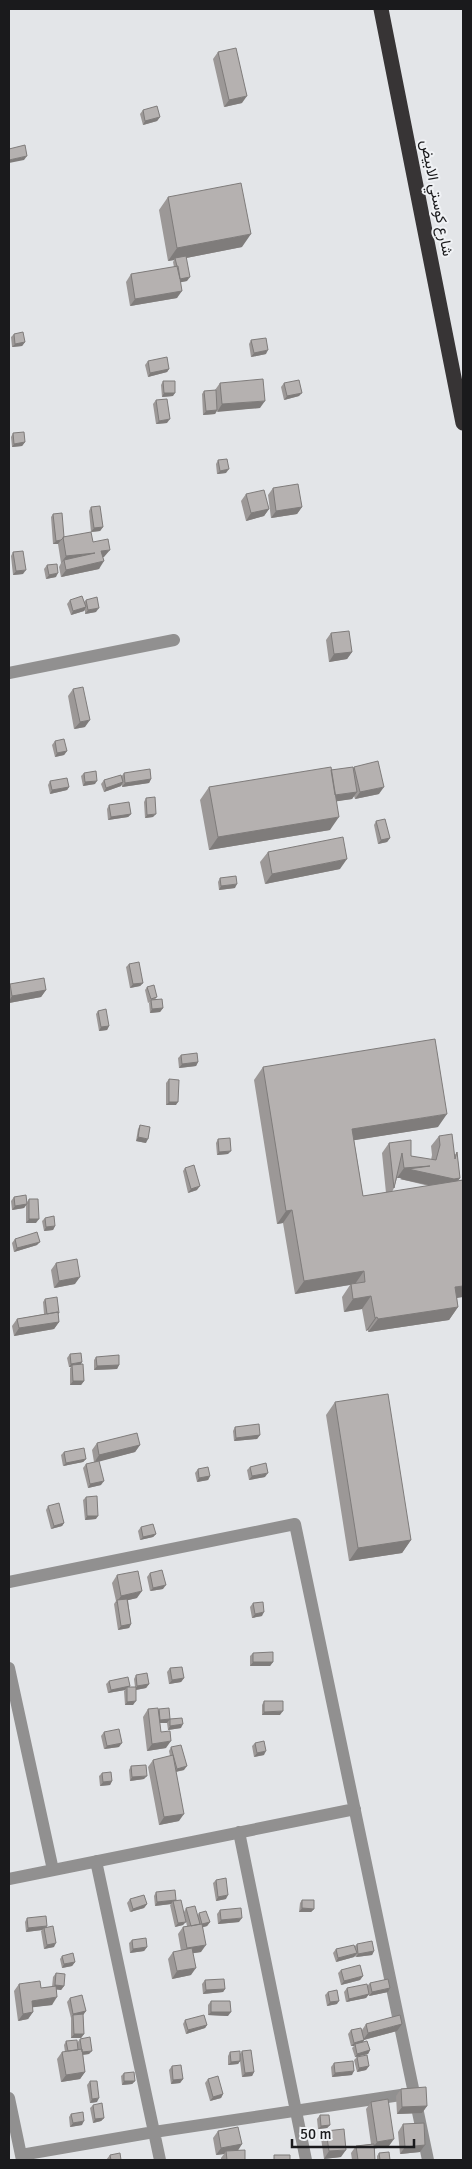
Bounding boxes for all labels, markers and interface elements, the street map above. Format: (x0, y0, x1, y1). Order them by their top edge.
street label: شارع كوستي الابيض (413, 138, 457, 259)
scale bar (292, 2116, 414, 2148)
text: 50 m (300, 2125, 331, 2143)

